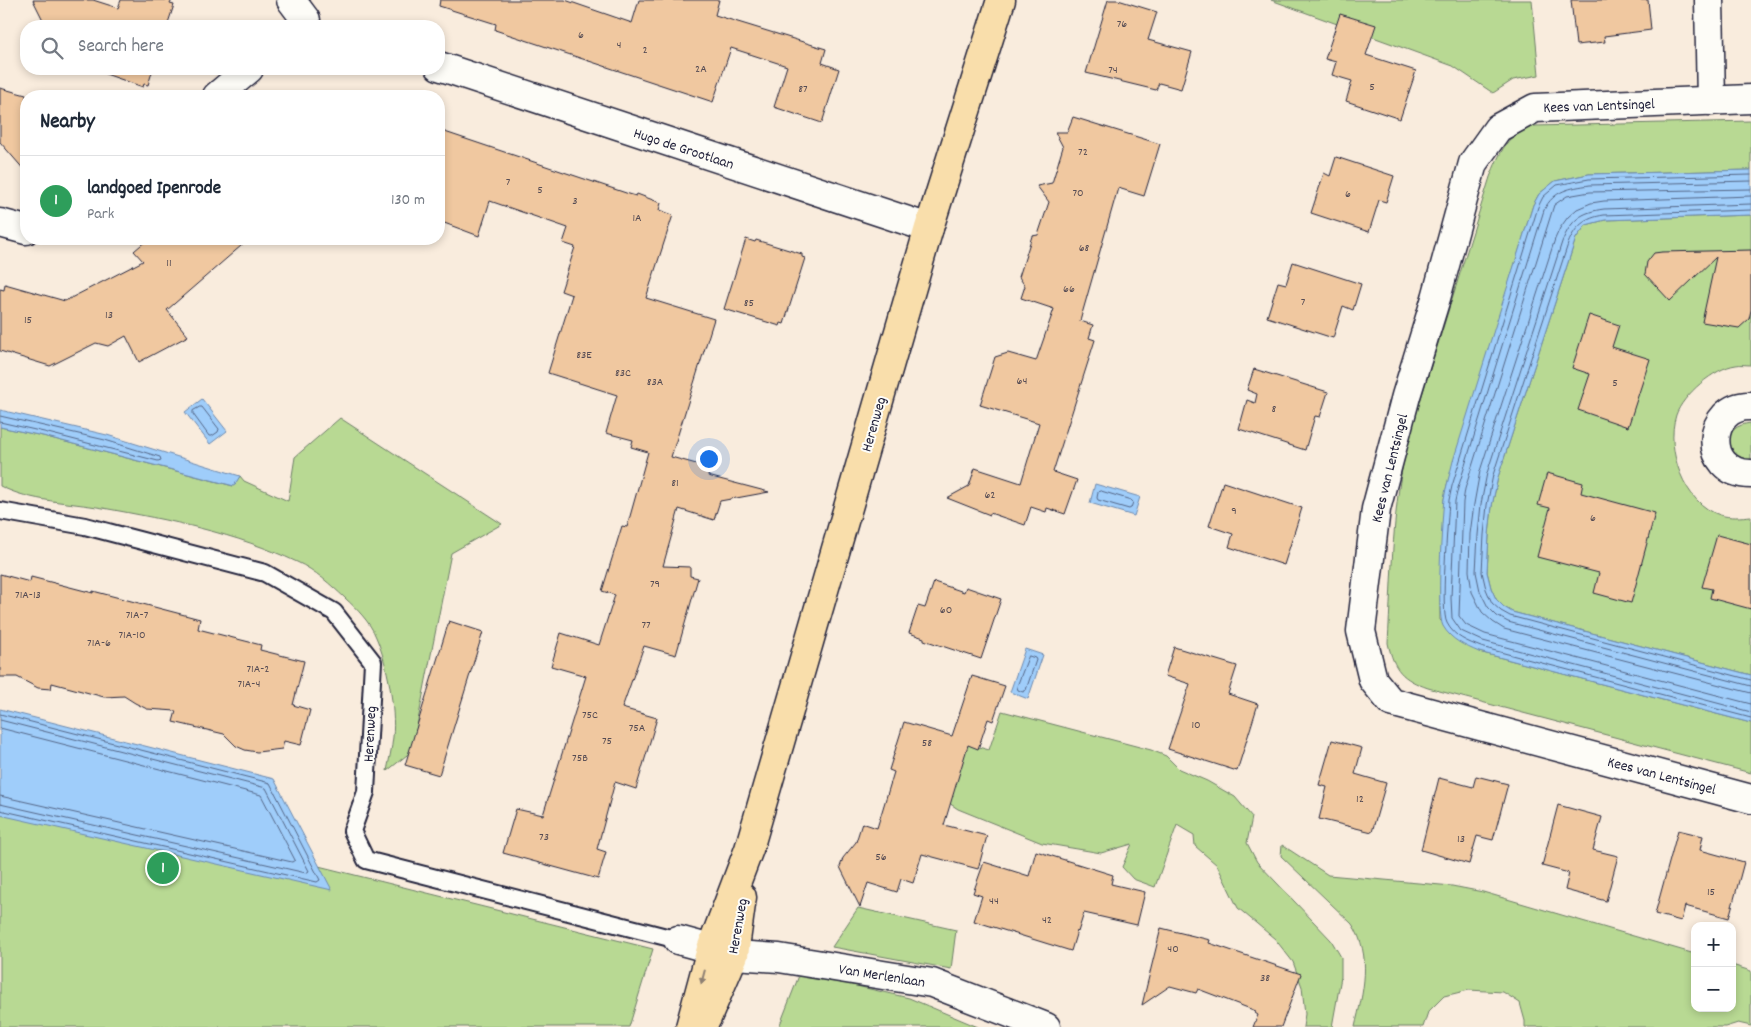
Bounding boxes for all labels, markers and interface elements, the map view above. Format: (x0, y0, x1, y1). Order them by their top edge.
house number: 76 (1117, 16, 1127, 33)
search box (20, 20, 445, 75)
house number: 6 (578, 27, 584, 44)
icon: search (38, 34, 66, 62)
text: Search here (78, 34, 164, 61)
house number: 4 (617, 37, 622, 54)
house number: 2 (642, 42, 648, 59)
house number: 2A (695, 61, 707, 78)
house number: 74 (1108, 62, 1118, 79)
house number: 5 (1369, 79, 1375, 96)
house number: 87 (798, 81, 808, 98)
street label: Kees van Lentsingel (1543, 94, 1656, 120)
text: Nearby (40, 108, 95, 138)
street label: Hugo de Grootlaan (630, 123, 737, 177)
house number: 72 (1078, 144, 1088, 161)
house number: 7 (506, 174, 511, 191)
text: landgoed Ipenrode (87, 176, 221, 203)
house number: 5 (537, 182, 543, 199)
house number: 70 (1072, 185, 1084, 202)
house number: 6 (1345, 186, 1351, 203)
text: 1 (54, 189, 58, 212)
text: 130 m (391, 189, 425, 212)
house number: 3 (572, 193, 578, 210)
text: Park (87, 203, 114, 226)
house number: 1A (632, 210, 642, 227)
house number: 68 (1079, 240, 1090, 257)
house number: 11 (166, 255, 172, 272)
house number: 66 (1063, 281, 1075, 298)
house number: 7 (1301, 294, 1306, 311)
house number: 85 (744, 295, 754, 312)
house number: 13 (105, 307, 113, 324)
house number: 15 (24, 312, 32, 329)
house number: 83E (576, 347, 592, 364)
house number: 83C (615, 365, 631, 382)
house number: 64 (1017, 373, 1027, 390)
house number: 83A (647, 374, 664, 391)
house number: 5 (1612, 375, 1618, 392)
street label: Herenweg (857, 394, 893, 455)
house number: 8 (1272, 401, 1277, 418)
street label: Kees van Lentsingel (1367, 411, 1415, 525)
your location (696, 446, 722, 472)
house number: 81 (671, 475, 679, 492)
house number: 62 (984, 487, 996, 504)
house number: 9 (1231, 503, 1237, 520)
house number: 6 (1590, 510, 1596, 527)
house number: 79 (650, 576, 660, 593)
house number: 71A-13 (15, 587, 41, 604)
house number: 60 (940, 602, 952, 619)
house number: 71A-7 (126, 607, 149, 624)
house number: 77 (641, 617, 651, 634)
house number: 71A-10 (118, 627, 146, 644)
house number: 71A-6 (87, 635, 111, 652)
house number: 71A-2 (246, 661, 270, 678)
house number: 71A-4 (238, 676, 260, 693)
street label: Herenweg (359, 705, 383, 763)
house number: 75C (582, 707, 598, 724)
house number: 10 (1191, 717, 1201, 734)
house number: 75A (629, 720, 646, 737)
house number: 75 (602, 733, 612, 750)
house number: 58 (922, 735, 932, 752)
house number: 75B (572, 750, 588, 767)
street label: Kees van Lentsingel (1605, 752, 1719, 802)
house number: 12 (1356, 791, 1364, 808)
house number: 73 (539, 829, 549, 846)
house number: 13 (1457, 831, 1465, 848)
pin: 1 (147, 849, 179, 887)
house number: 56 (875, 849, 887, 866)
house number: 15 (1707, 884, 1715, 901)
house number: 44 (989, 893, 999, 910)
street label: Herenweg (723, 897, 755, 956)
house number: 42 (1042, 912, 1052, 929)
map controls (1691, 922, 1736, 1012)
button: + (1691, 922, 1736, 967)
house number: 40 (1167, 941, 1179, 958)
street label: Van Merlenlaan (837, 959, 927, 995)
button: − (1691, 967, 1736, 1012)
one-way arrow (699, 969, 707, 984)
house number: 38 (1260, 970, 1270, 987)

